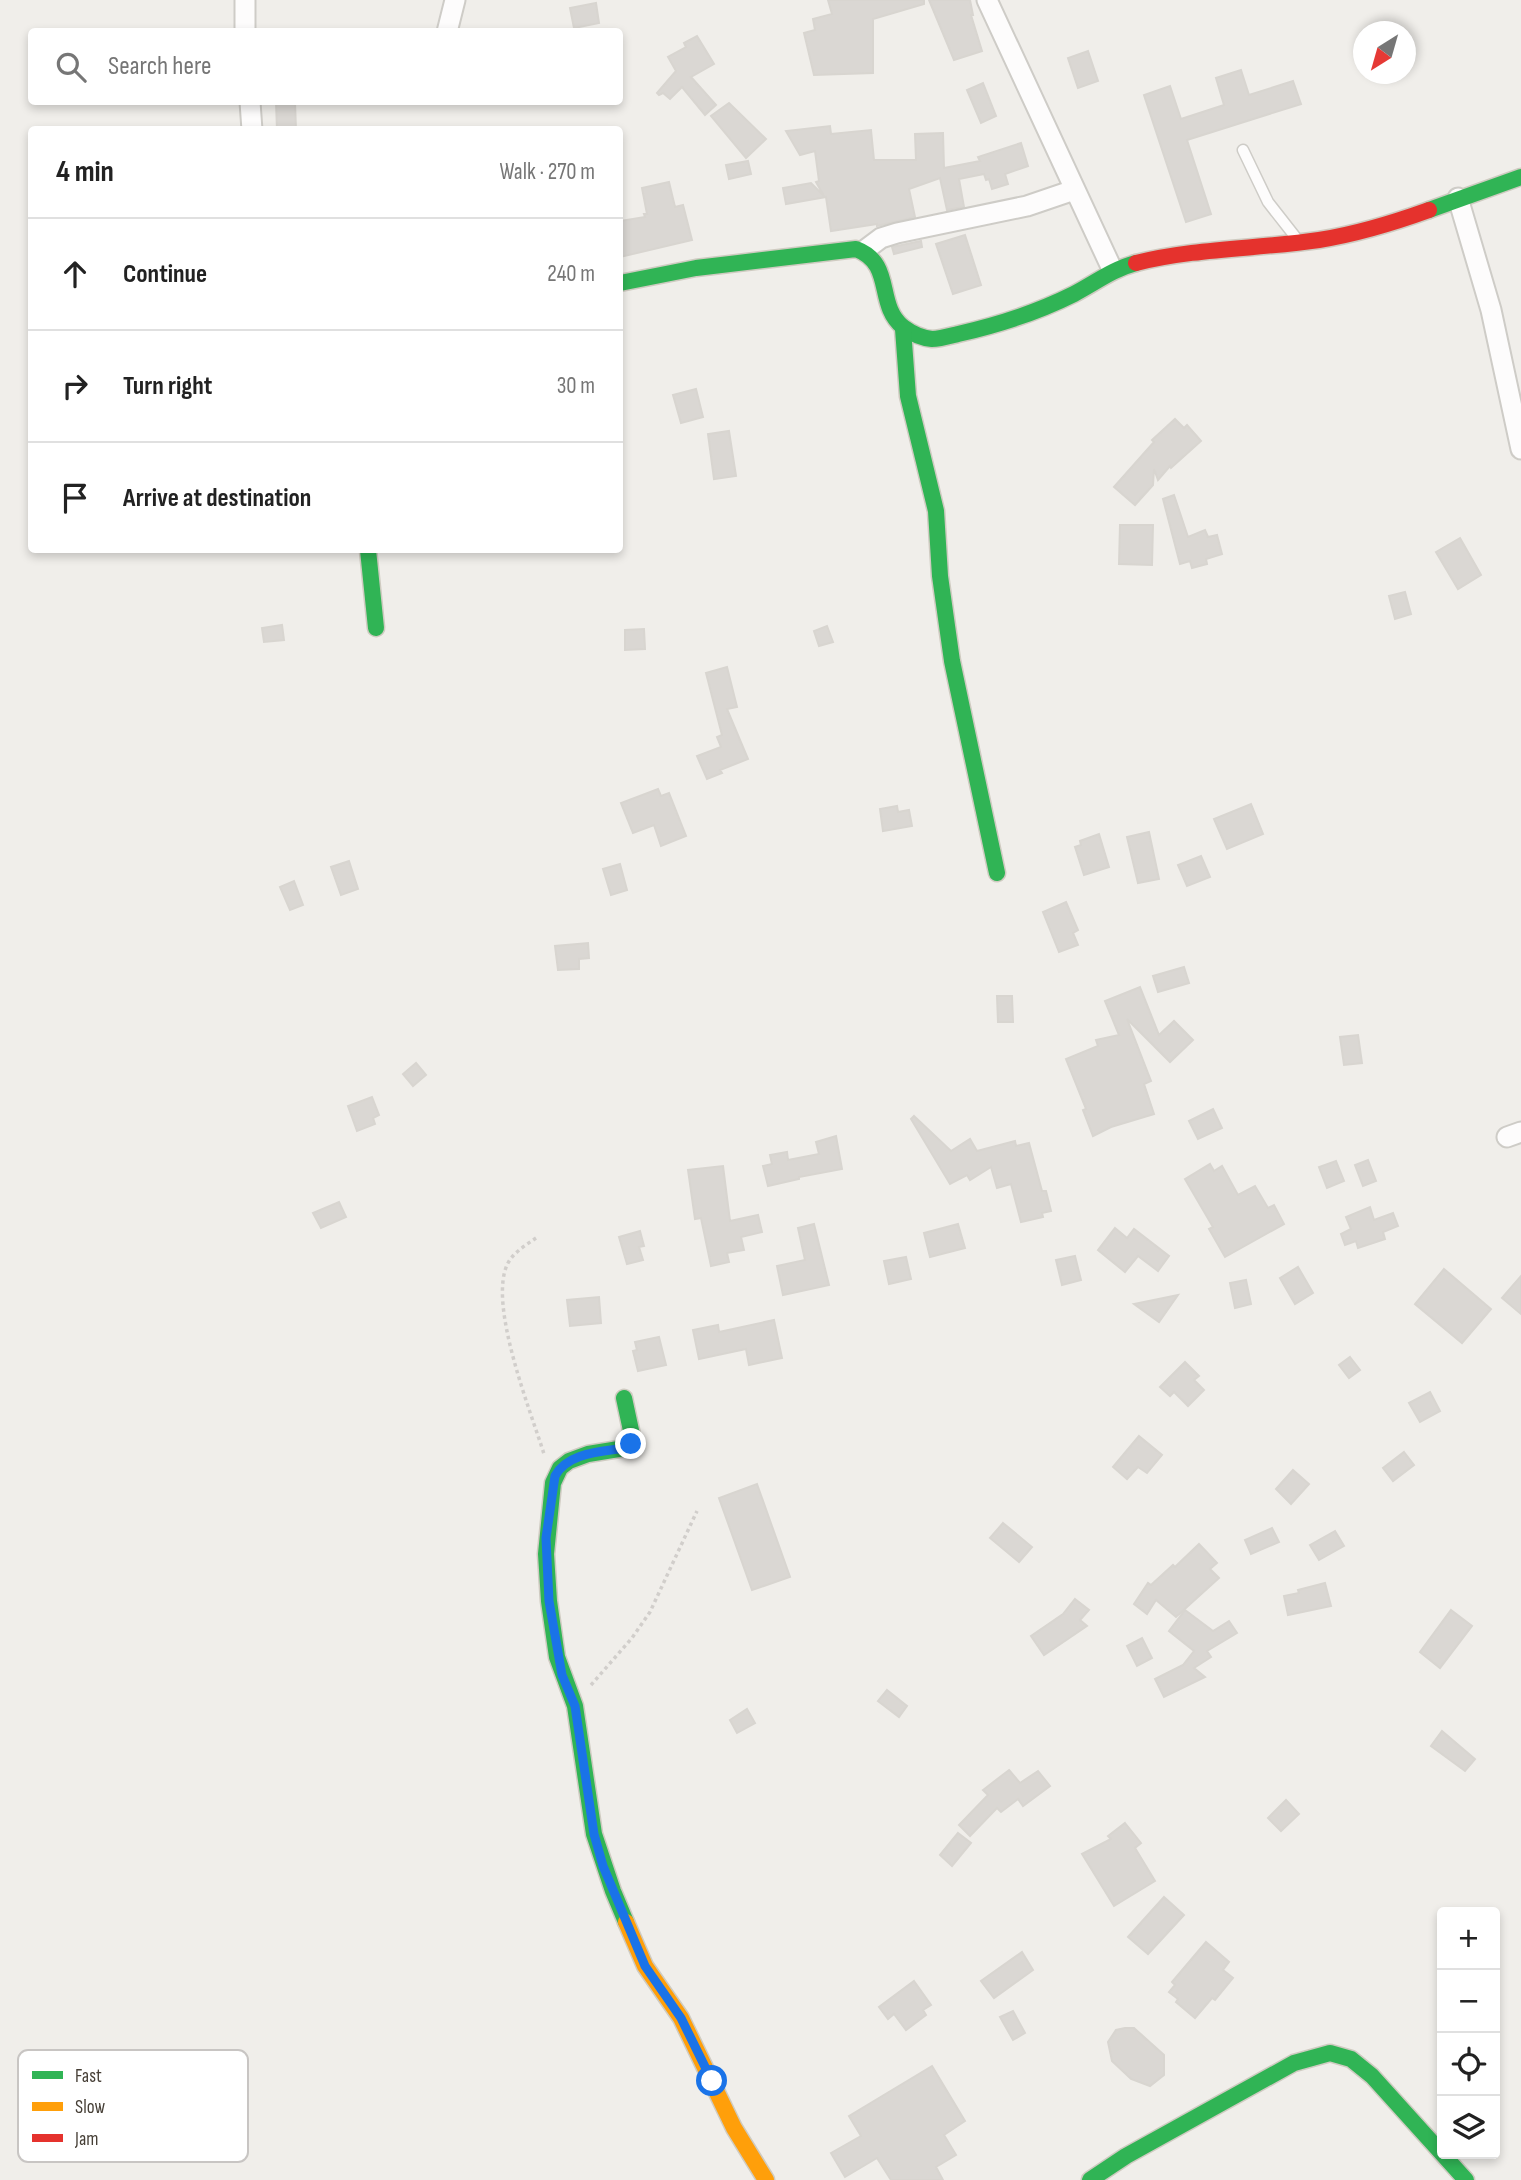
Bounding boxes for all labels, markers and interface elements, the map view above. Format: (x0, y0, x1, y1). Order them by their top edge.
north arrow (1353, 21, 1416, 84)
search box (28, 28, 623, 105)
icon: search (52, 48, 90, 86)
text: Search here (108, 51, 211, 82)
text: 4 min (56, 154, 114, 190)
text: Walk · 270 m (500, 158, 595, 186)
icon: ahead (56, 255, 94, 293)
text: Continue (123, 259, 207, 290)
text: 240 m (547, 260, 595, 288)
icon: right (56, 367, 94, 405)
text: Turn right (123, 371, 212, 402)
text: 30 m (557, 372, 595, 400)
icon: arrive (56, 479, 94, 517)
text: Arrive at destination (123, 483, 311, 514)
route end (615, 1428, 646, 1459)
map controls (1437, 1907, 1500, 2159)
button: + (1437, 1907, 1500, 1970)
button: − (1437, 1970, 1500, 2033)
button: locate (1437, 2033, 1500, 2096)
legend (18, 2050, 248, 2162)
text: Fast (75, 2065, 102, 2088)
route start (696, 2065, 727, 2096)
text: Slow (75, 2096, 105, 2119)
button: layers (1437, 2096, 1500, 2159)
text: Jam (74, 2128, 98, 2151)

